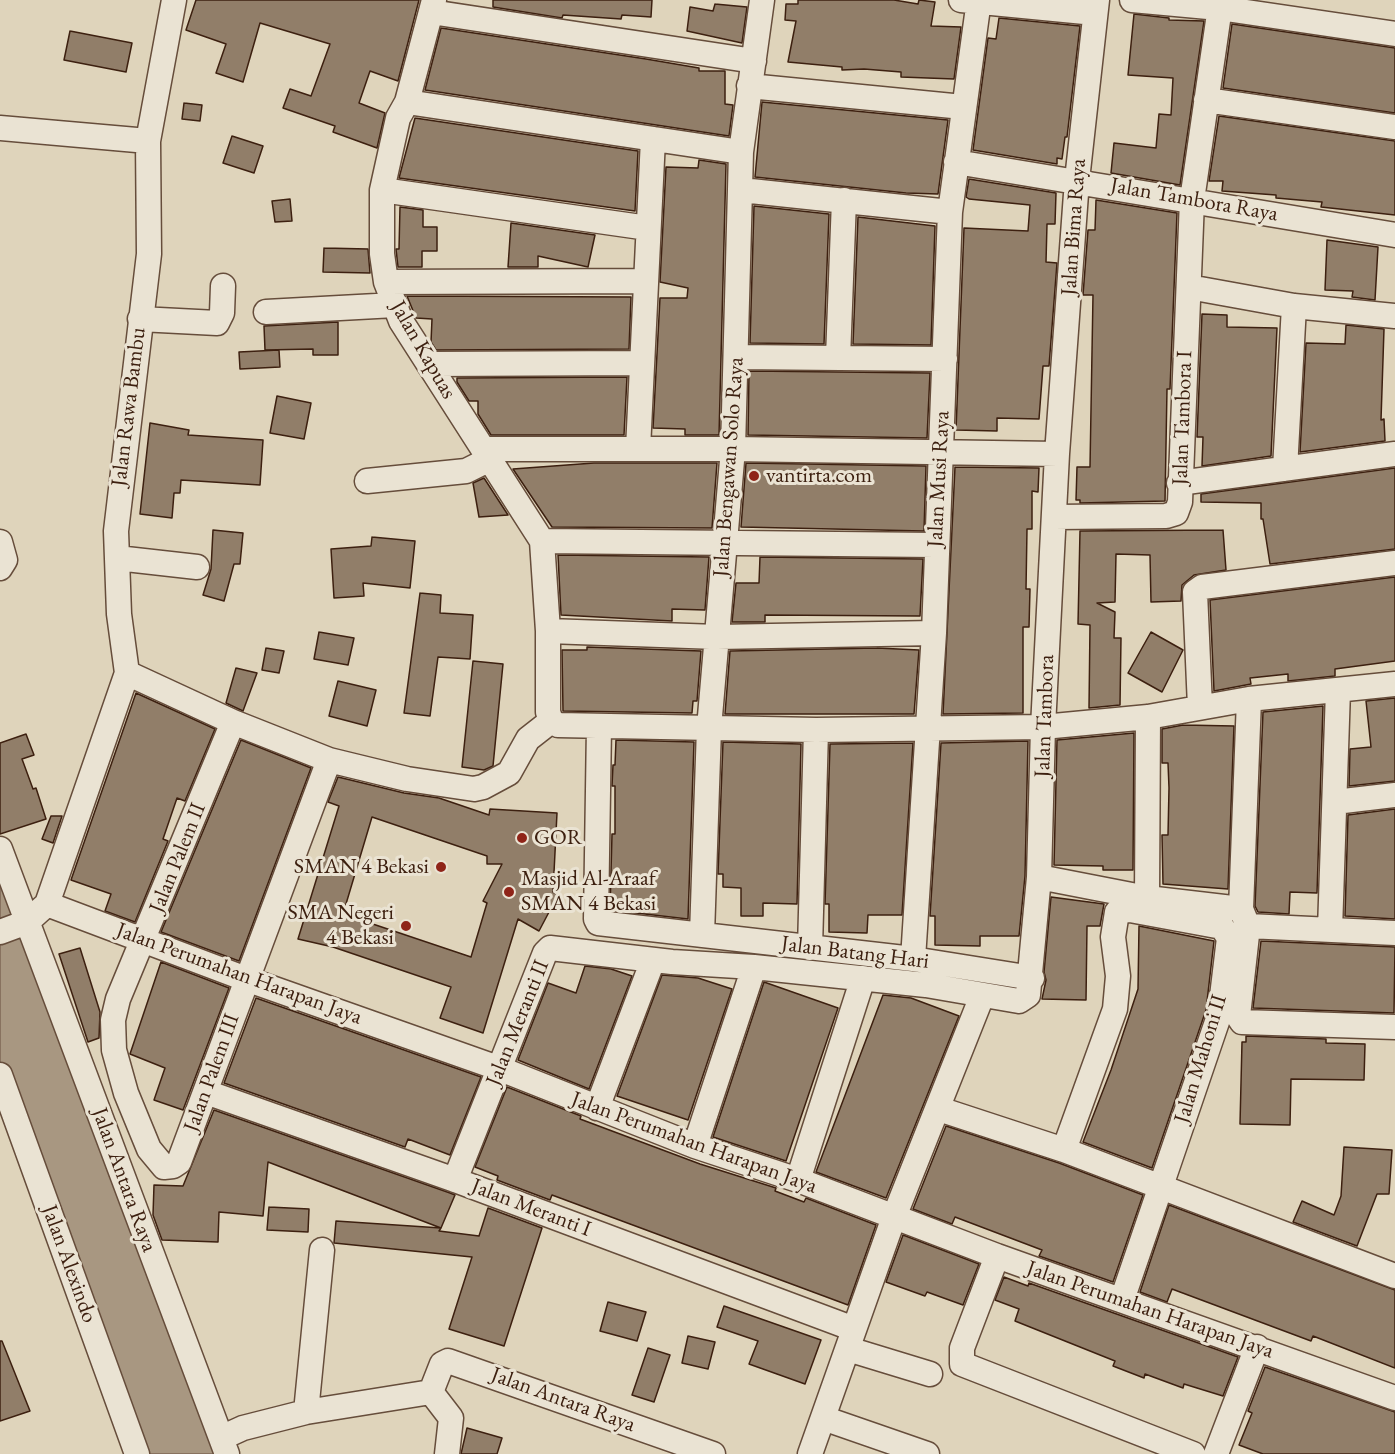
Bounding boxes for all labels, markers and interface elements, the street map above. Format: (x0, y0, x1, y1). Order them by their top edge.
street label: Jalan Bima Raya (1056, 158, 1092, 296)
street label: Jalan Tambora Raya (1108, 172, 1280, 228)
street label: Jalan Kapuas (384, 296, 462, 404)
street label: Jalan Rawa Bambu (106, 326, 152, 488)
street label: Jalan Tambora I (1167, 350, 1199, 486)
street label: Jalan Bengawan Solo Raya (708, 356, 750, 578)
street label: Jalan Musi Raya (922, 410, 956, 548)
place label: vantirta.com (766, 463, 872, 489)
marker: vantirta.com (747, 469, 761, 483)
street label: Jalan Tambora (1030, 654, 1060, 778)
street label: Jalan Palem II (144, 799, 212, 917)
place label: GOR (534, 825, 583, 851)
marker: GOR (515, 831, 529, 845)
place label: SMAN 4 Bekasi (294, 854, 429, 880)
marker: SMAN 4 Bekasi (434, 860, 448, 874)
place label: Masjid Al-Araaf SMAN 4 Bekasi (521, 866, 656, 918)
marker: Masjid Al-Araaf SMAN 4 Bekasi (502, 885, 516, 899)
place label: SMA Negeri 4 Bekasi (287, 900, 394, 951)
street label: Jalan Perumahan Harapan Jaya (113, 917, 365, 1031)
marker: SMA Negeri 4 Bekasi (399, 919, 413, 933)
street label: Jalan Batang Hari (780, 931, 930, 975)
street label: Jalan Meranti II (481, 956, 555, 1090)
street label: Jalan Mahoni II (1169, 992, 1233, 1126)
street label: Jalan Palem III (178, 1010, 246, 1136)
street label: Jalan Perumahan Harapan Jaya (568, 1086, 820, 1200)
street label: Jalan Antara Raya (86, 1104, 162, 1256)
street label: Jalan Meranti I (467, 1173, 595, 1243)
street label: Jalan Alexindo (35, 1201, 103, 1327)
street label: Jalan Perumahan Harapan Jaya (1023, 1255, 1277, 1365)
street label: Jalan Antara Raya (487, 1362, 639, 1438)

